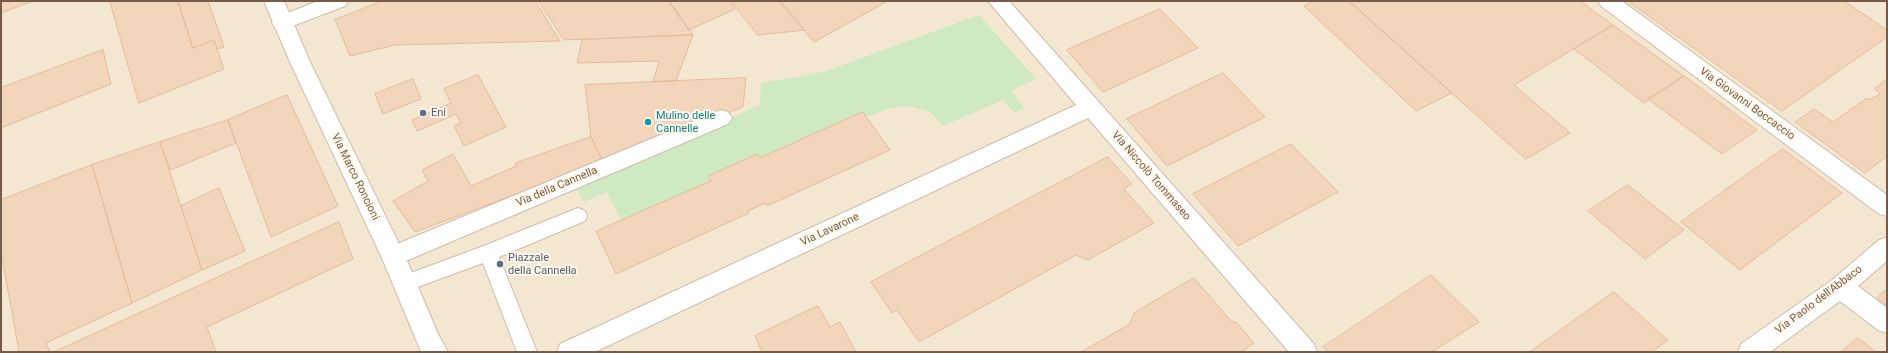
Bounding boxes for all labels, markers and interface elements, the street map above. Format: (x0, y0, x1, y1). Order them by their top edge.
street label: Via Giovanni Boccaccio (1697, 65, 1797, 143)
place label: Eni (431, 106, 446, 120)
marker: Eni (418, 108, 428, 118)
place label: Mulino delle Cannelle (656, 109, 715, 135)
marker: Mulino delle Cannelle (643, 117, 653, 127)
street label: Via Niccolò Tommaseo (1109, 129, 1193, 223)
street label: Via Marco Roncioni (328, 131, 382, 223)
street label: Via della Cannella (514, 164, 600, 210)
street label: Via Lavarone (799, 211, 861, 249)
place label: Piazzale della Cannella (508, 251, 577, 277)
marker: Piazzale della Cannella (495, 259, 505, 269)
street label: Via Paolo dell'Abbaco (1773, 263, 1865, 337)

